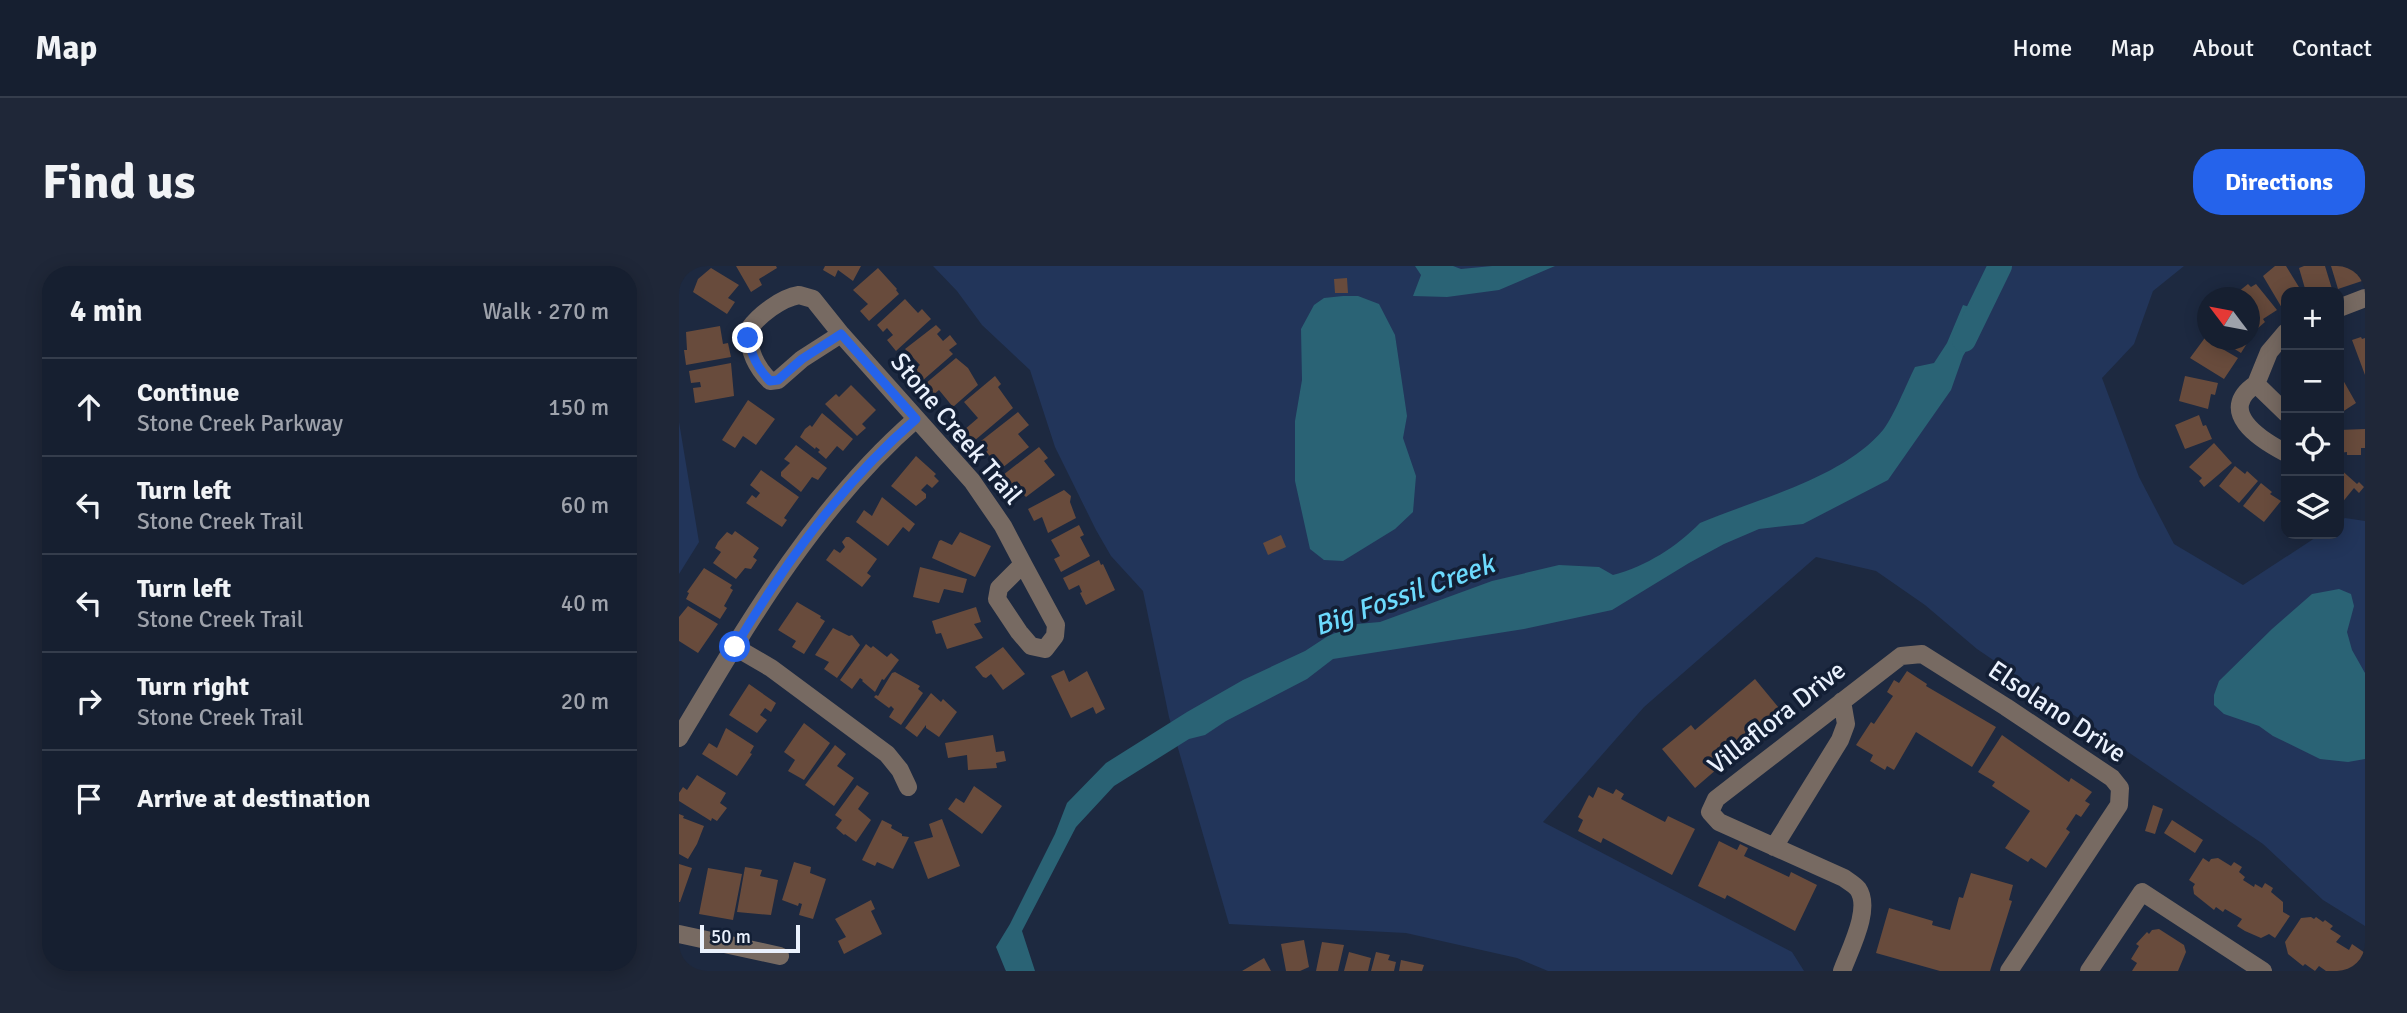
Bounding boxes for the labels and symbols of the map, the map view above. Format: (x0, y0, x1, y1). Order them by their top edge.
north arrow (2197, 287, 2260, 350)
route end (732, 322, 763, 353)
street label: Stone Creek Trail (883, 347, 1029, 511)
water label: Big Fossil Creek (1309, 546, 1501, 643)
route start (719, 631, 750, 662)
street label: Villaflora Drive (1702, 654, 1852, 782)
street label: Elsolano Drive (1982, 654, 2132, 770)
scale bar (700, 922, 800, 954)

